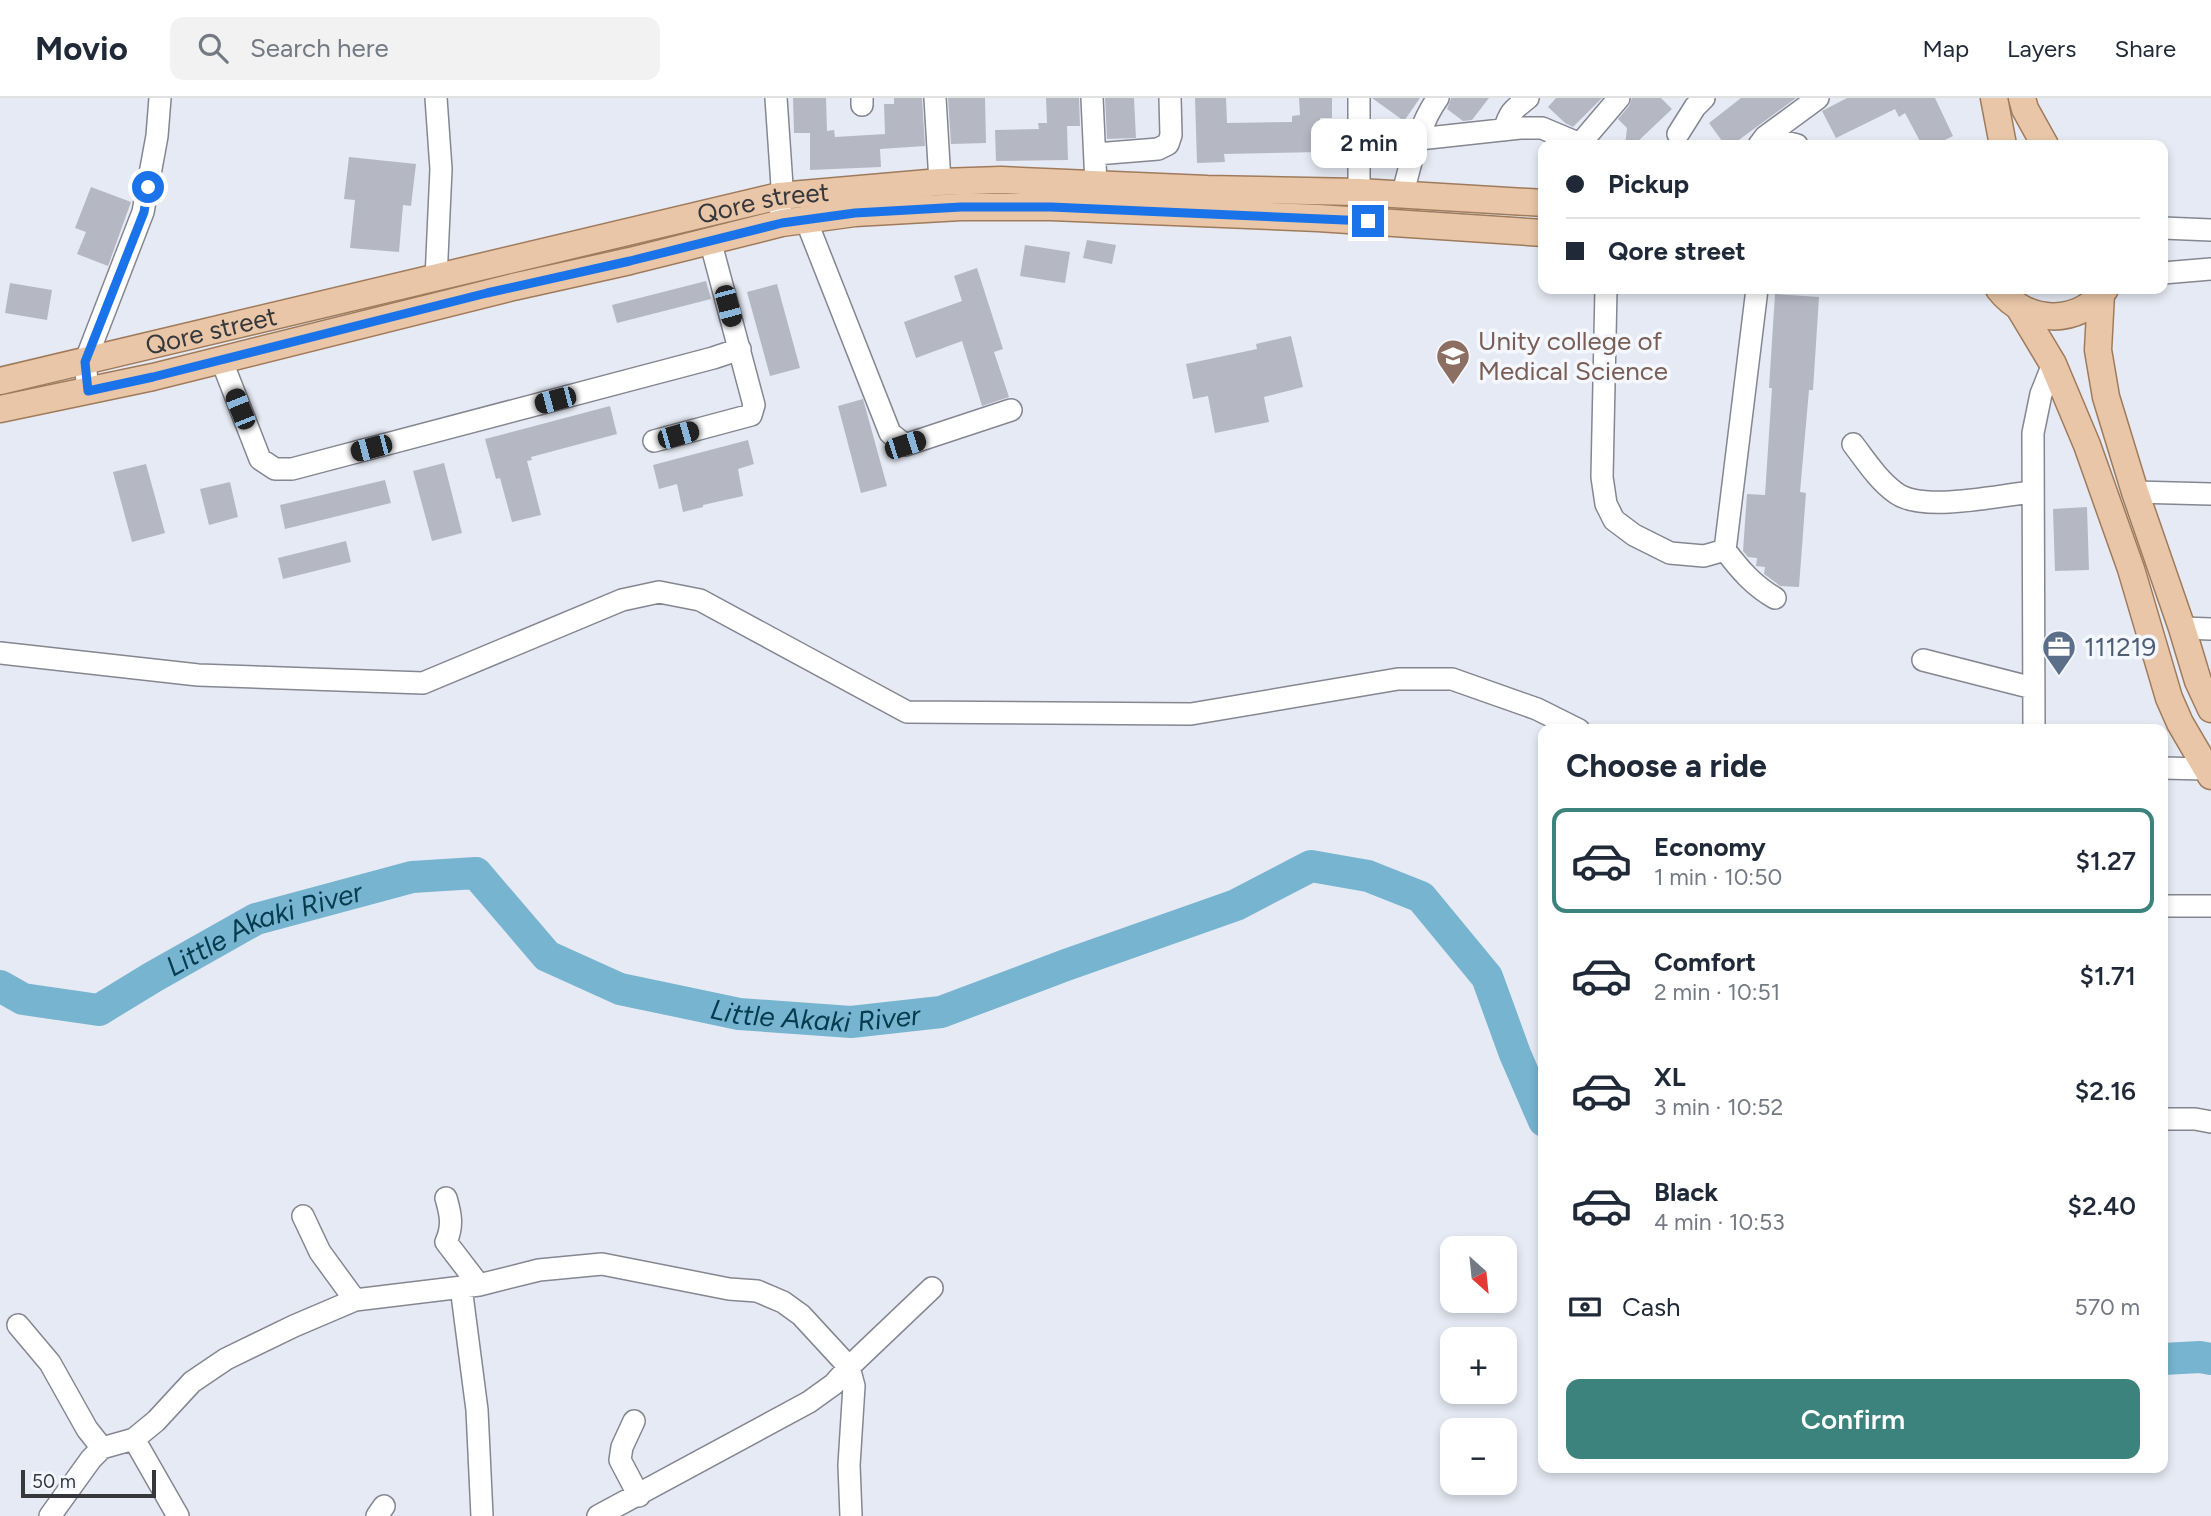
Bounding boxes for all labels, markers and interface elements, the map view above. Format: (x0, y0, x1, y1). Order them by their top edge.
search box (170, 17, 660, 80)
text: Movio (35, 29, 128, 68)
icon: search (194, 29, 232, 67)
text: Search here (250, 32, 389, 64)
text: Map (1922, 34, 1969, 63)
text: Layers (2007, 34, 2076, 63)
text: Share (2114, 34, 2176, 63)
callout: 2 min (1310, 120, 1426, 169)
text: 2 min (1340, 129, 1398, 157)
text: Pickup (1608, 168, 1689, 200)
route start (132, 171, 164, 203)
street label: Qore street (694, 176, 831, 231)
route end (1352, 205, 1384, 237)
text: Qore street (1608, 235, 1746, 267)
car (713, 283, 744, 329)
street label: Qore street (142, 300, 280, 362)
place label: Unity college of Medical Science (1478, 325, 1668, 387)
school or university icon: Unity college of Medical Science (1434, 337, 1472, 386)
car (532, 384, 579, 416)
car (223, 386, 258, 432)
car (655, 419, 702, 451)
car (882, 429, 929, 461)
car (348, 432, 395, 464)
office icon: 111219 (2040, 628, 2078, 677)
place label: 111219 (2084, 631, 2156, 663)
text: Choose a ride (1566, 747, 1767, 785)
icon: car (1570, 829, 1633, 892)
text: Economy (1654, 831, 1766, 863)
text: $1.27 (2075, 845, 2136, 877)
text: 1 min · 10:50 (1654, 863, 1782, 891)
water label: Little Akaki River (160, 874, 368, 983)
icon: car (1570, 944, 1633, 1007)
text: Comfort (1654, 946, 1756, 978)
text: $1.71 (2079, 960, 2136, 992)
text: 2 min · 10:51 (1654, 978, 1780, 1006)
water label: Little Akaki River (708, 992, 923, 1039)
icon: car (1570, 1059, 1633, 1122)
text: XL (1654, 1061, 1686, 1093)
text: $2.16 (2075, 1075, 2136, 1107)
text: 3 min · 10:52 (1654, 1093, 1783, 1121)
icon: car (1570, 1174, 1633, 1237)
text: Black (1654, 1176, 1718, 1208)
text: $2.40 (2068, 1190, 2136, 1222)
text: 4 min · 10:53 (1654, 1208, 1785, 1236)
north arrow (1440, 1236, 1517, 1312)
map controls (1440, 1236, 1517, 1495)
icon: cash (1566, 1288, 1604, 1326)
text: Cash (1622, 1291, 1681, 1323)
text: 570 m (2074, 1293, 2140, 1321)
button: + (1440, 1327, 1517, 1404)
button: Confirm (1566, 1379, 2140, 1459)
button: − (1440, 1418, 1517, 1495)
scale bar (21, 1467, 156, 1499)
text: 50 m (32, 1470, 76, 1493)

